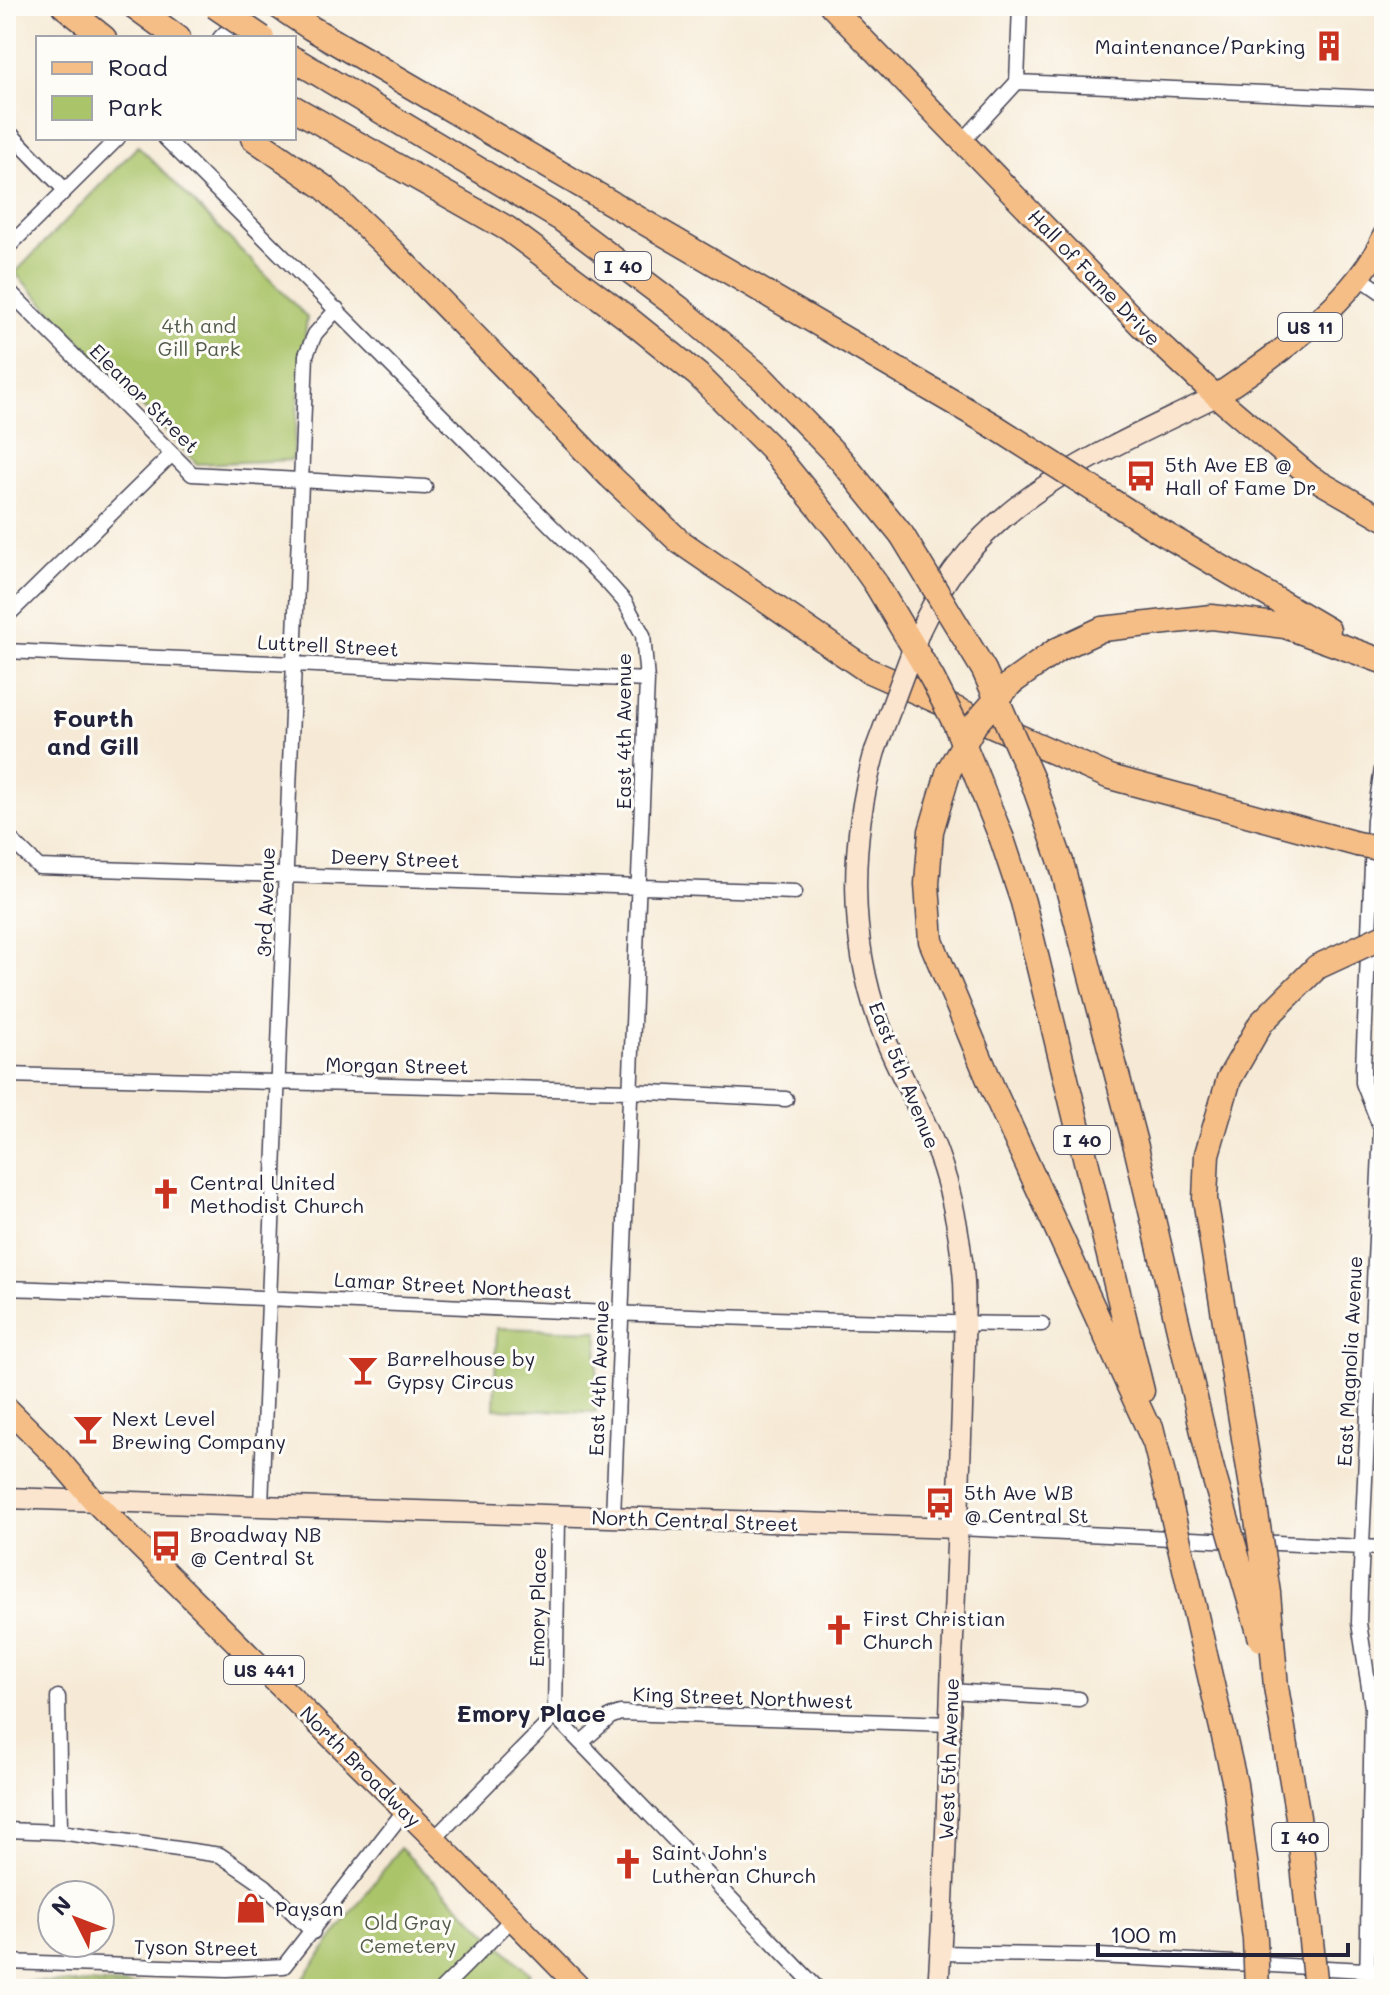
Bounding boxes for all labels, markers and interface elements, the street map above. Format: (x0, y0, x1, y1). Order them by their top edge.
building icon: Maintenance/Parking (1312, 29, 1346, 63)
place label: Maintenance/Parking (1095, 33, 1305, 59)
legend (36, 36, 296, 140)
text: Road (108, 51, 168, 82)
text: Park (108, 91, 162, 122)
street label: Hall of Fame Drive (1023, 203, 1167, 351)
road number: I 40 (595, 252, 651, 280)
park label: 4th and Gill Park (158, 312, 240, 361)
road number: US 11 (1278, 313, 1342, 341)
street label: Eleanor Street (85, 338, 205, 458)
place label: 5th Ave EB @ Hall of Fame Dr (1165, 451, 1316, 500)
bus stop icon: 5th Ave EB @ Hall of Fame Dr (1124, 459, 1158, 493)
street label: Luttrell Street (257, 628, 399, 662)
street label: East 4th Avenue (610, 653, 636, 809)
district label: Fourth and Gill (47, 702, 139, 761)
street label: Deery Street (330, 843, 460, 873)
street label: 3rd Avenue (250, 847, 280, 957)
street label: East 5th Avenue (864, 998, 946, 1152)
street label: Morgan Street (325, 1051, 469, 1079)
road number: I 40 (1054, 1126, 1110, 1154)
place label: Central United Methodist Church (190, 1169, 364, 1218)
church icon: Central United Methodist Church (149, 1177, 183, 1211)
street label: East Magnolia Avenue (1330, 1255, 1368, 1467)
street label: Lamar Street Northeast (333, 1266, 573, 1304)
street label: East 4th Avenue (582, 1299, 614, 1457)
place label: Barrelhouse by Gypsy Circus (387, 1345, 535, 1394)
bar icon: Barrelhouse by Gypsy Circus (346, 1353, 380, 1387)
place label: Next Level Brewing Company (112, 1405, 286, 1454)
bar icon: Next Level Brewing Company (71, 1412, 105, 1446)
place label: 5th Ave WB @ Central St (964, 1479, 1089, 1528)
bus stop icon: 5th Ave WB @ Central St (923, 1486, 957, 1520)
street label: North Central Street (591, 1503, 799, 1537)
place label: Broadway NB @ Central St (190, 1521, 321, 1570)
bus stop icon: Broadway NB @ Central St (149, 1529, 183, 1563)
street label: Emory Place (523, 1547, 551, 1667)
place label: First Christian Church (863, 1605, 1005, 1654)
church icon: First Christian Church (822, 1613, 856, 1647)
road number: US 441 (224, 1656, 304, 1684)
street label: West 5th Avenue (932, 1677, 964, 1841)
street label: King Street Northwest (632, 1680, 854, 1714)
district label: Emory Place (456, 1697, 606, 1728)
street label: North Broadway (295, 1700, 427, 1832)
road number: I 40 (1272, 1823, 1328, 1851)
place label: Saint John's Lutheran Church (652, 1839, 815, 1888)
church icon: Saint John's Lutheran Church (611, 1847, 645, 1881)
north arrow (36, 1879, 116, 1959)
text: N (44, 1889, 77, 1921)
shop icon: Paysan (234, 1891, 268, 1925)
place label: Paysan (275, 1895, 343, 1921)
scale bar (1098, 1907, 1348, 1957)
park label: Old Gray Cemetery (360, 1909, 456, 1958)
text: 100 m (1110, 1918, 1177, 1949)
street label: Tyson Street (134, 1933, 258, 1961)

